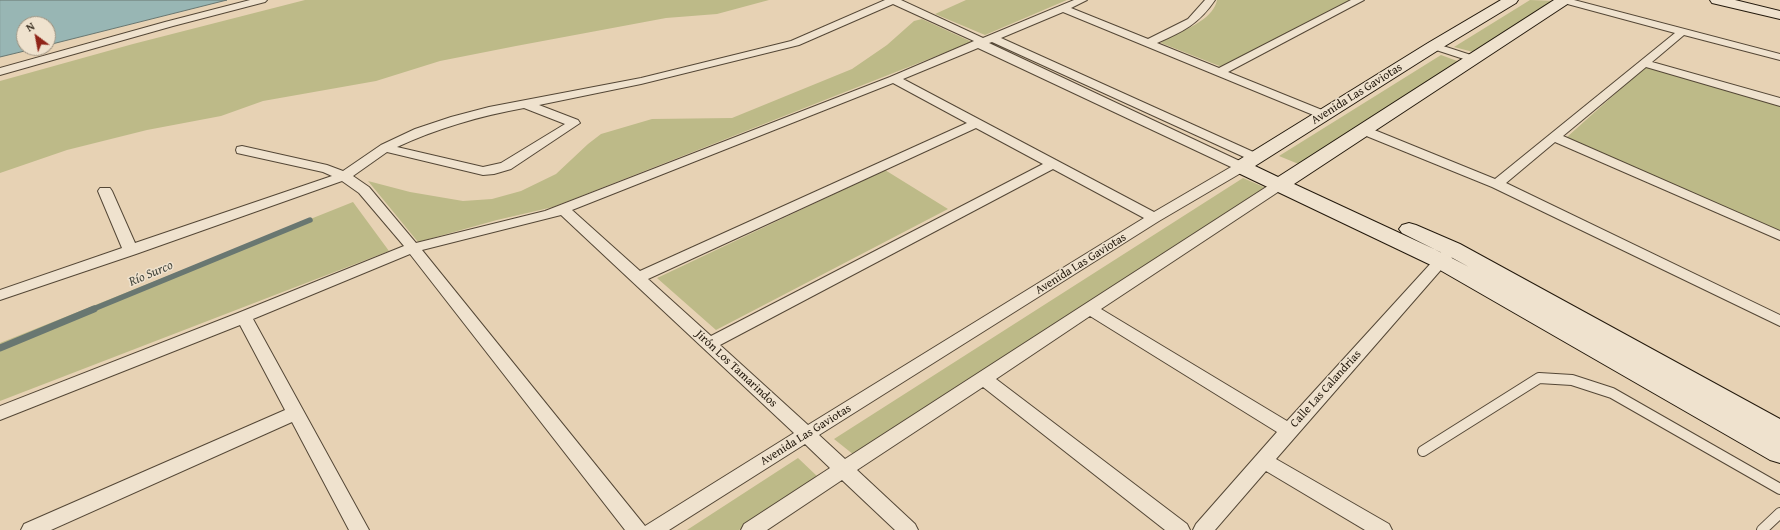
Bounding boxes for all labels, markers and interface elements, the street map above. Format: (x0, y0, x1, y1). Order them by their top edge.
north arrow (16, 16, 56, 56)
text: N (23, 18, 38, 35)
street label: Avenida Las Gaviotas (1309, 60, 1405, 128)
street label: Avenida Las Gaviotas (1033, 230, 1129, 298)
water label: Río Surco (127, 258, 175, 290)
street label: Jirón Los Tamarindos (692, 327, 780, 411)
street label: Calle Las Calandrias (1287, 347, 1365, 431)
street label: Avenida Las Gaviotas (758, 401, 854, 469)

